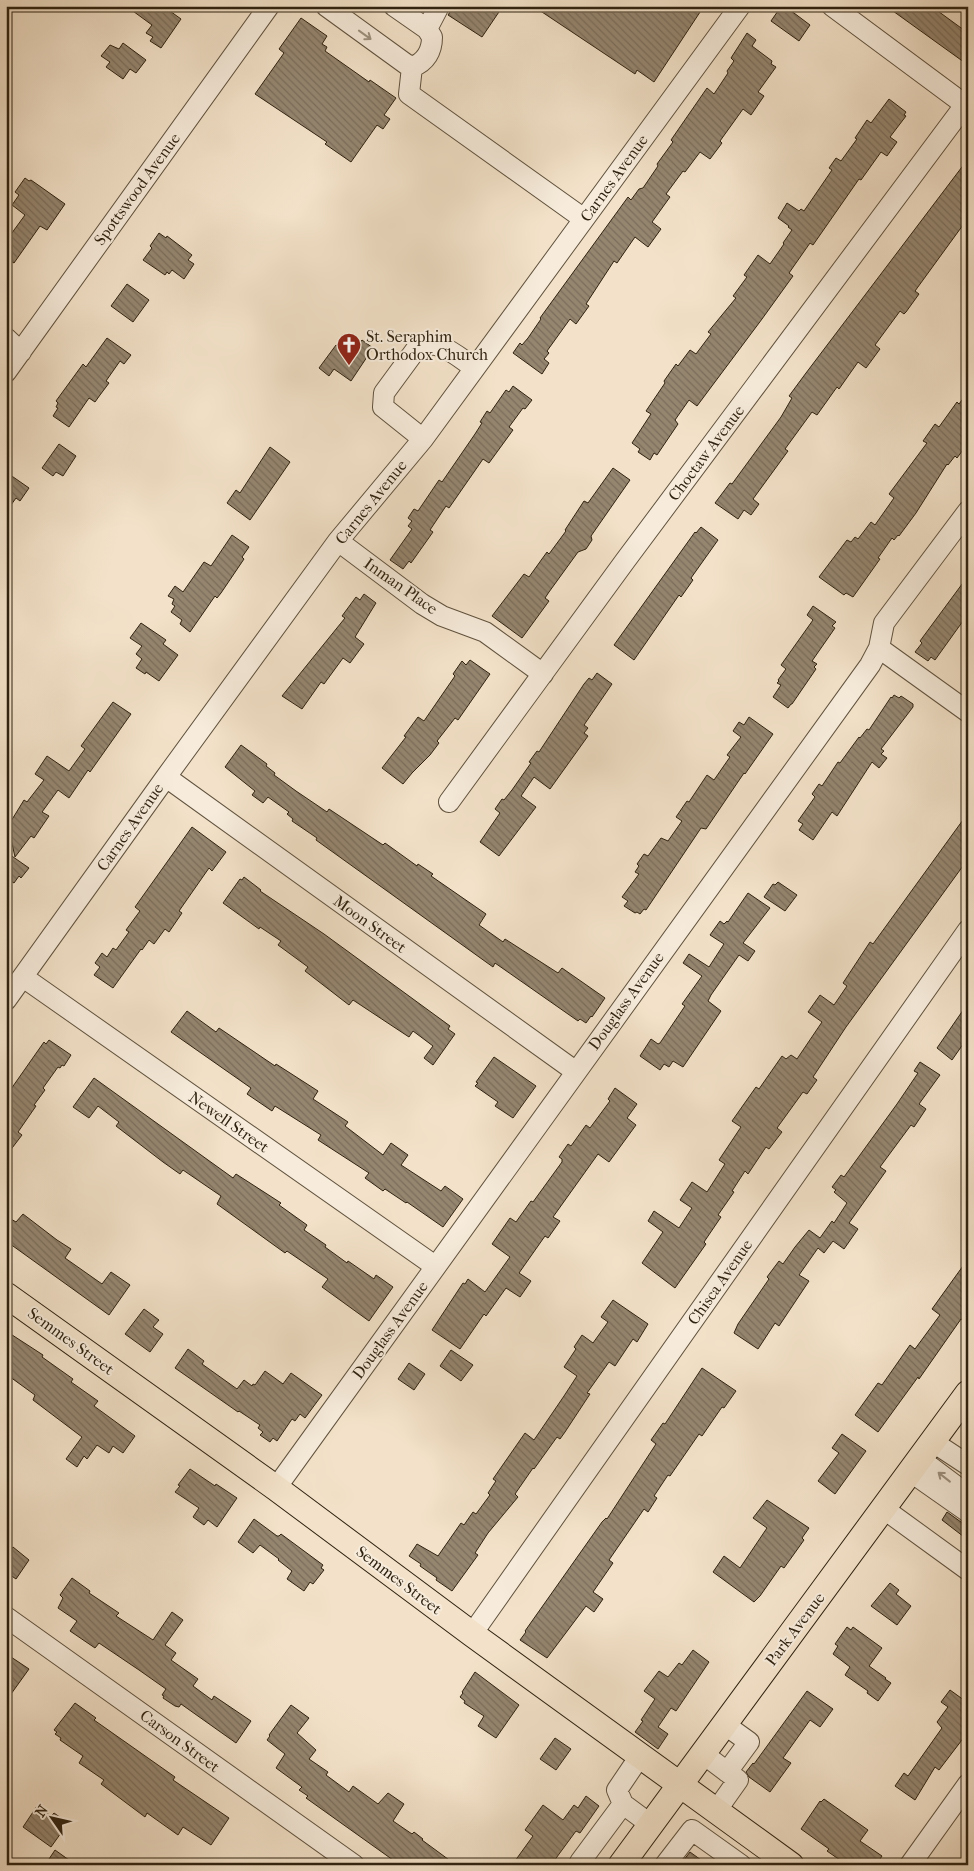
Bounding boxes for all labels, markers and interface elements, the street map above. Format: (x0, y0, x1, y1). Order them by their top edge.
one-way arrow (358, 30, 372, 40)
street label: Spottswood Avenue (90, 129, 184, 249)
street label: Carnes Avenue (576, 131, 652, 225)
place label: St. Seraphim Orthodox Church (366, 327, 488, 364)
church icon: St. Seraphim Orthodox Church (336, 332, 362, 366)
street label: Choctaw Avenue (664, 401, 748, 504)
street label: Carnes Avenue (331, 456, 411, 548)
street label: Inman Place (361, 554, 441, 618)
street label: Carnes Avenue (93, 779, 167, 875)
street label: Moon Street (330, 891, 410, 957)
street label: Douglass Avenue (584, 948, 668, 1054)
street label: Newell Street (185, 1087, 273, 1157)
street label: Chisca Avenue (684, 1236, 756, 1328)
street label: Douglass Avenue (348, 1277, 432, 1383)
street label: Semmes Street (24, 1303, 118, 1379)
one-way arrow (937, 1472, 951, 1482)
street label: Semmes Street (352, 1542, 446, 1619)
street label: Park Avenue (761, 1589, 829, 1669)
street label: Carson Street (136, 1706, 224, 1776)
north arrow (28, 1794, 78, 1844)
text: N (32, 1802, 52, 1820)

